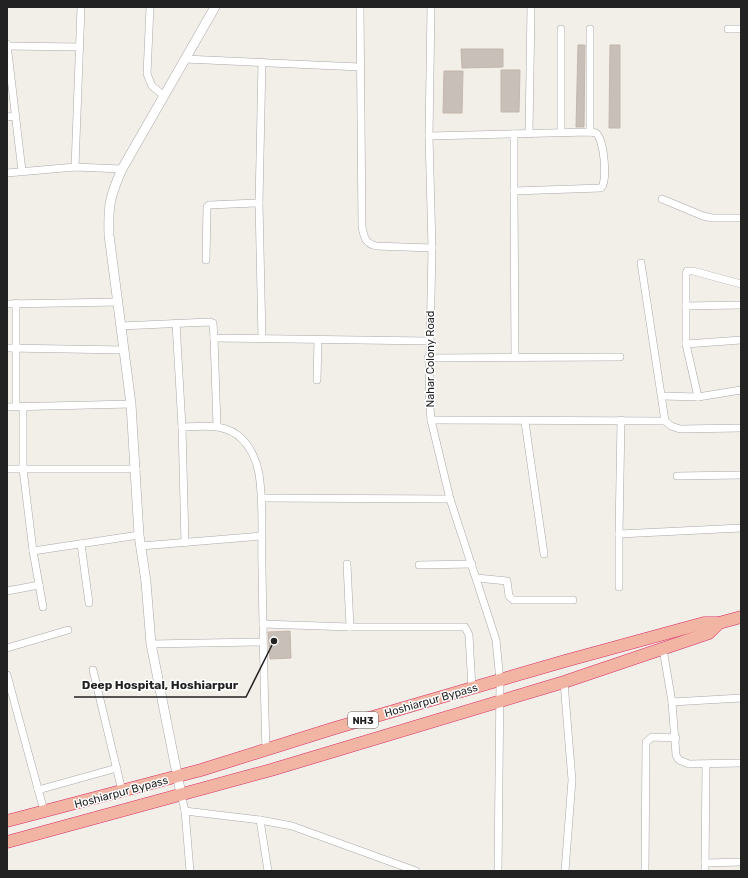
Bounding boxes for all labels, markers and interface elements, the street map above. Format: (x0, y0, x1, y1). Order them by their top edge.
street label: Nahar Colony Road (424, 311, 437, 407)
callout: Deep Hospital, Hoshiarpur (74, 673, 246, 697)
text: Deep Hospital, Hoshiarpur (82, 678, 239, 692)
street label: Hoshiarpur Bypass (383, 681, 480, 720)
road number: NH3 (348, 712, 378, 728)
street label: Hoshiarpur Bypass (73, 774, 170, 811)

